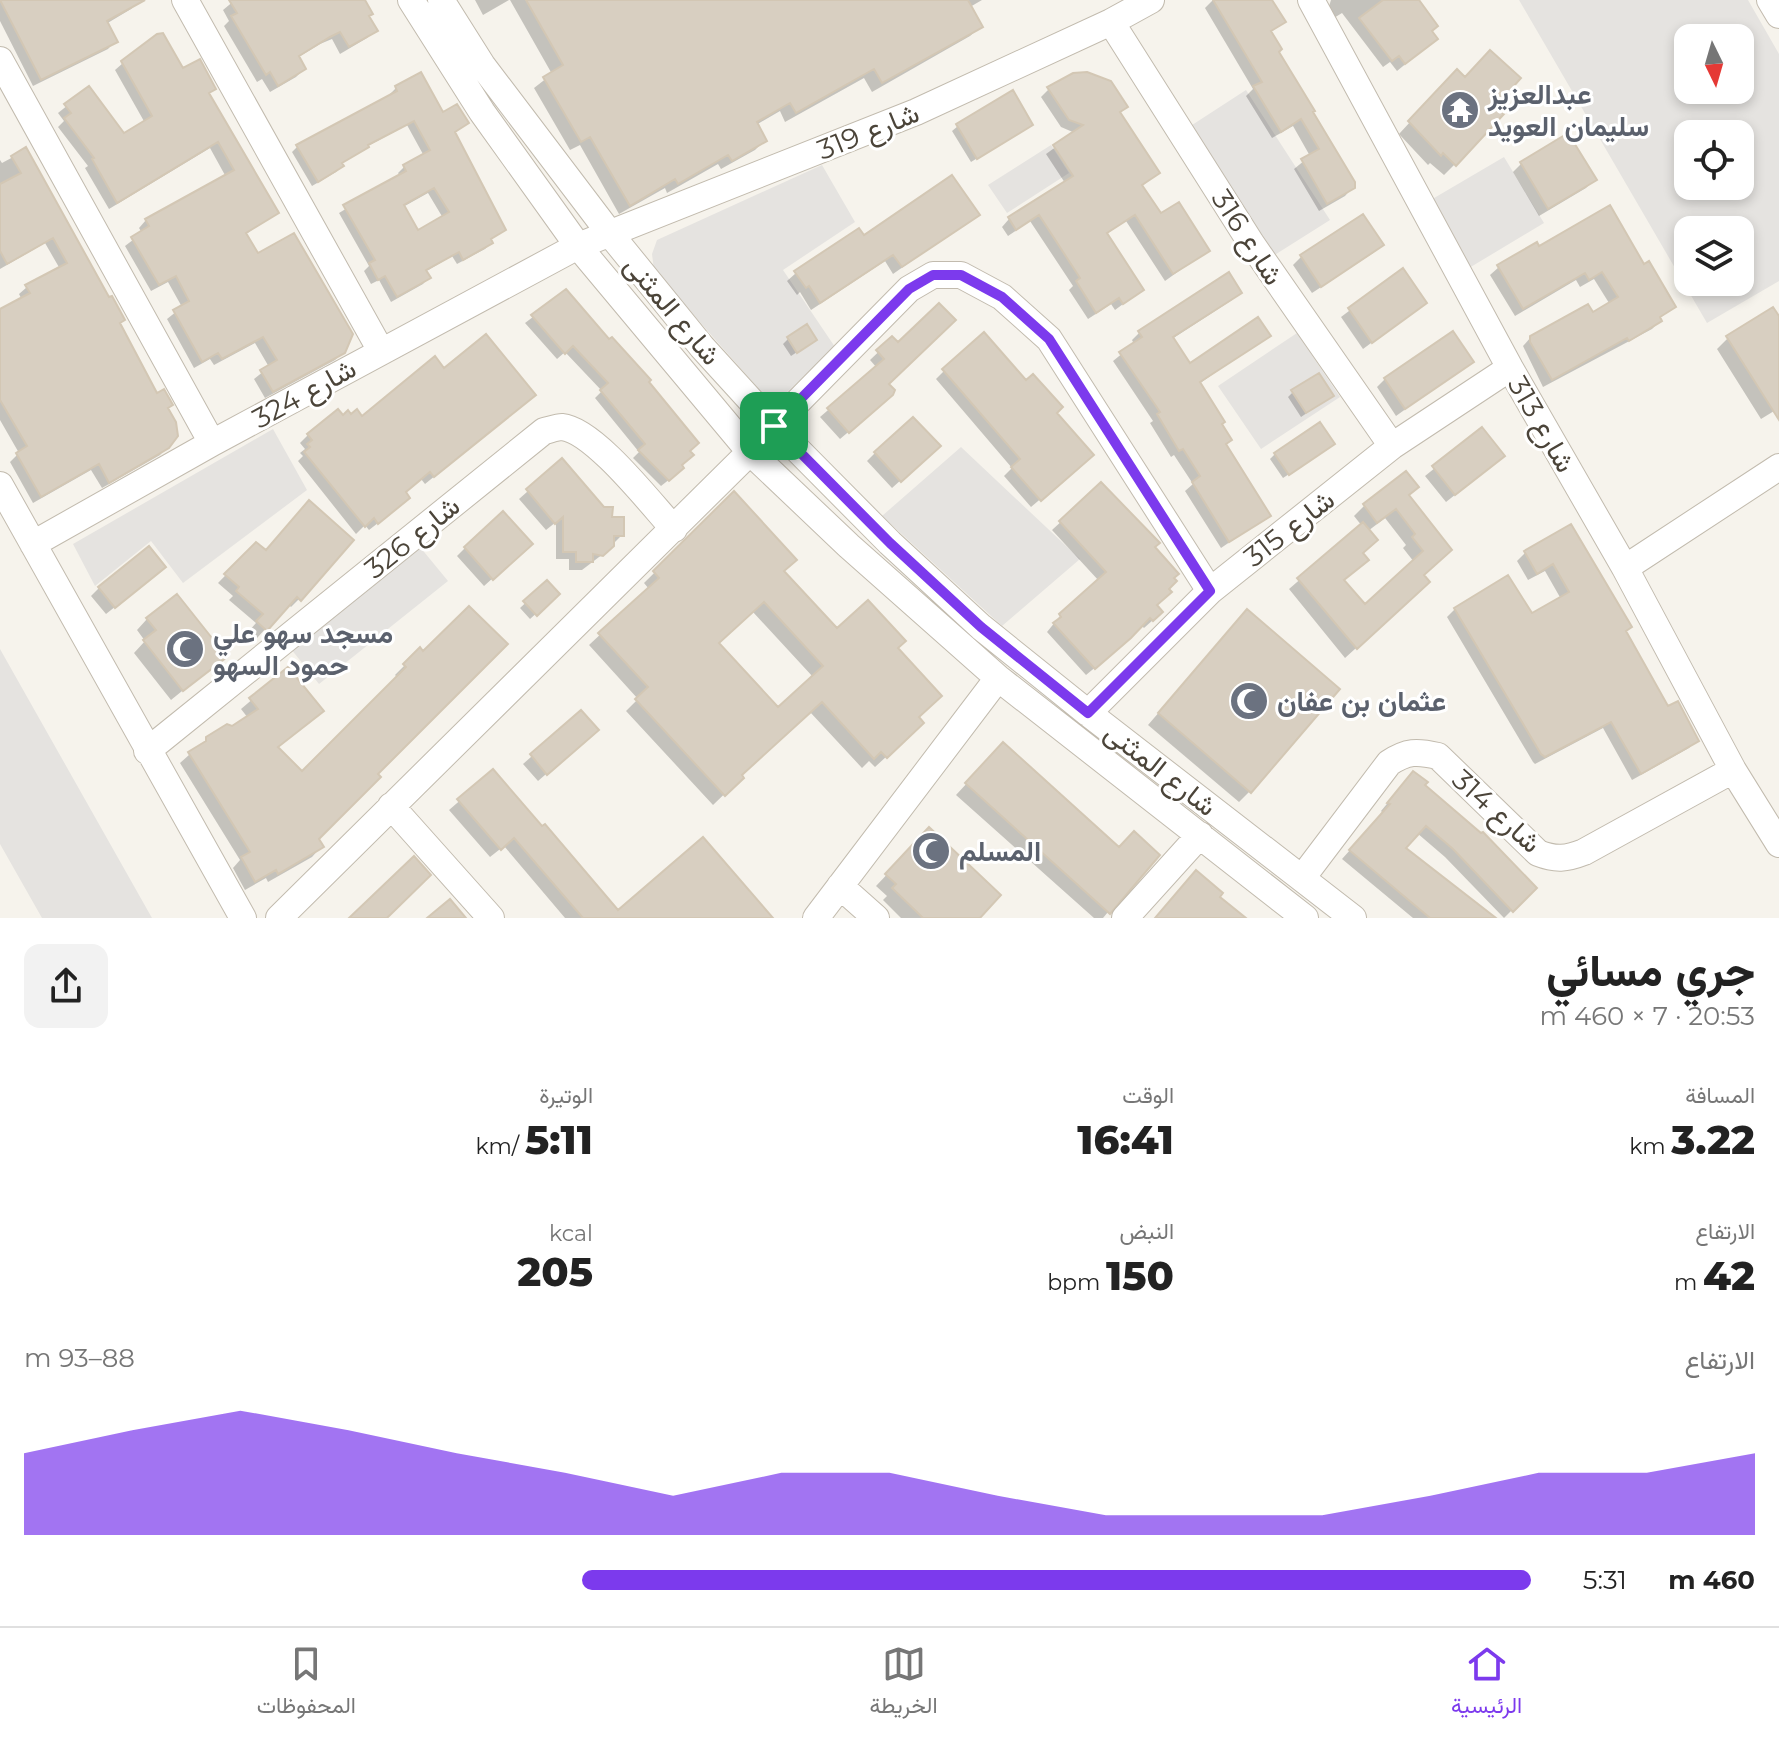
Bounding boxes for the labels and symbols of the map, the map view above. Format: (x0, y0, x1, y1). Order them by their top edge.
north arrow (1674, 24, 1754, 104)
place label: عبدالعزيز سليمان العويد (1487, 77, 1649, 144)
temple icon: عبدالعزيز سليمان العويد (1439, 89, 1481, 131)
street label: شارع 319 (812, 95, 925, 169)
street label: شارع 316 (1203, 183, 1291, 292)
street label: شارع المثنى (616, 248, 729, 373)
street label: شارع 324 (246, 351, 363, 437)
street label: شارع 313 (1499, 370, 1583, 479)
pin (740, 392, 808, 460)
street label: شارع 315 (1237, 482, 1342, 575)
street label: شارع 326 (358, 488, 468, 587)
place label: مسجد سهو علي حمود السهو (213, 616, 393, 683)
mosque icon: مسجد سهو علي حمود السهو (164, 628, 206, 670)
mosque icon: عثمان بن عفان (1228, 680, 1270, 722)
place label: عثمان بن عفان (1277, 684, 1446, 718)
street label: شارع المثنى (1097, 715, 1224, 825)
street label: شارع 314 (1444, 762, 1549, 861)
mosque icon: المسلم (910, 830, 952, 872)
place label: المسلم (959, 834, 1041, 870)

